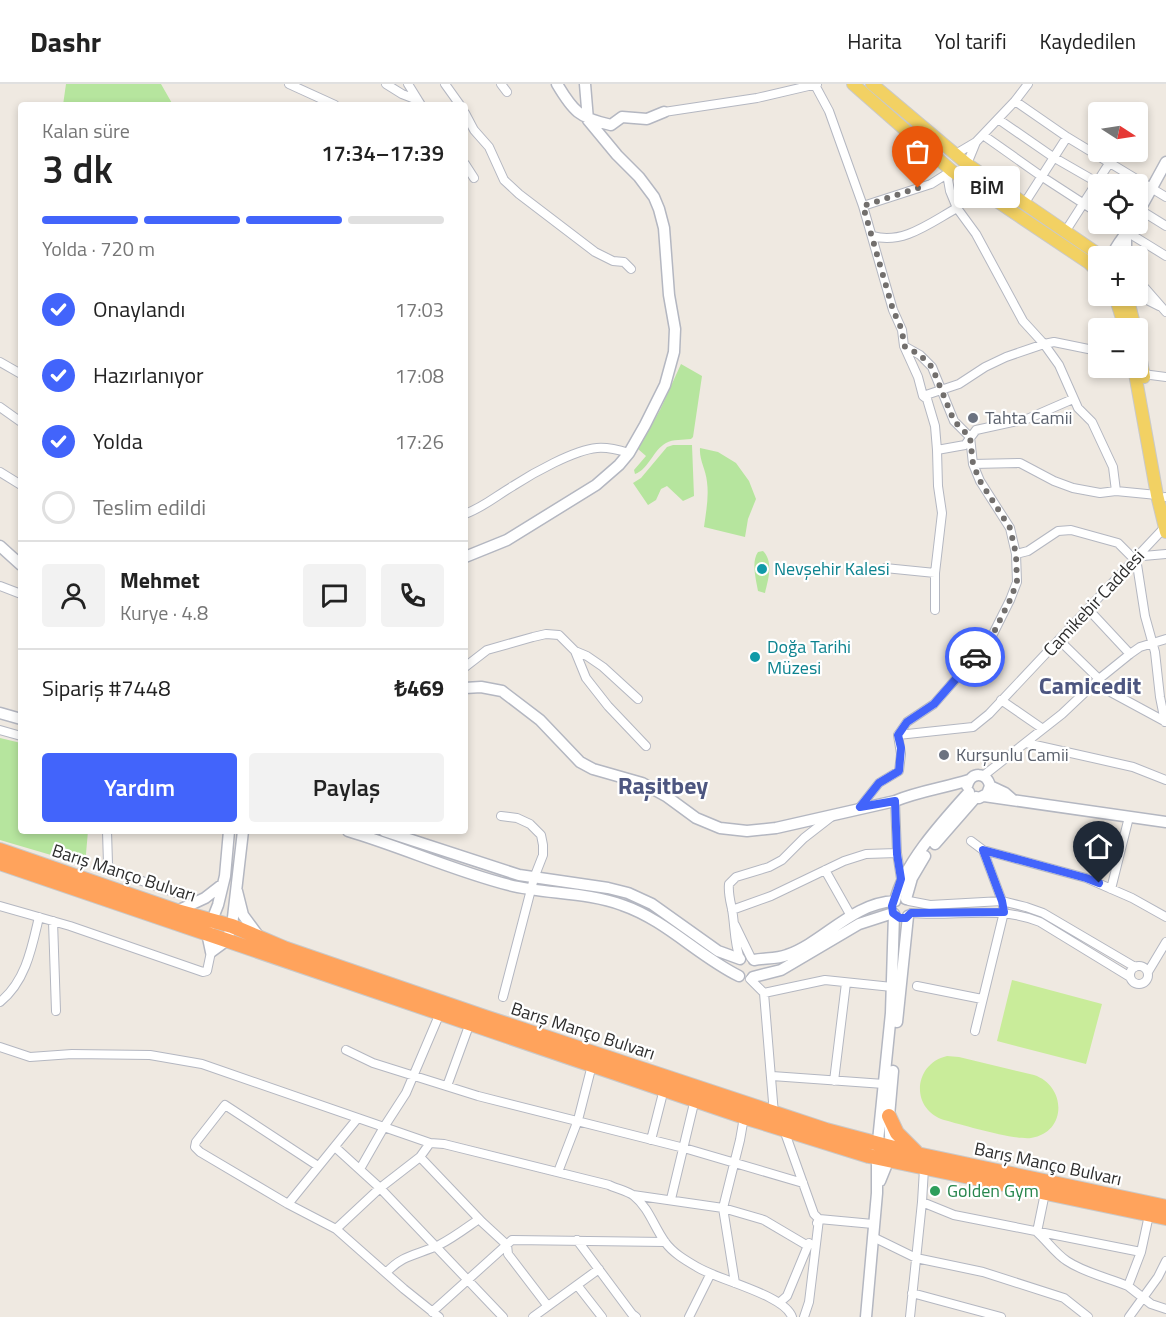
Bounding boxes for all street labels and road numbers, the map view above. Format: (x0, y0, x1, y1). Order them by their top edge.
street label: Camikebir Caddesi (1037, 543, 1151, 662)
street label: Barış Manço Bulvarı (49, 836, 200, 909)
street label: Barış Manço Bulvarı (508, 994, 659, 1067)
street label: Barış Manço Bulvarı (972, 1135, 1124, 1192)

